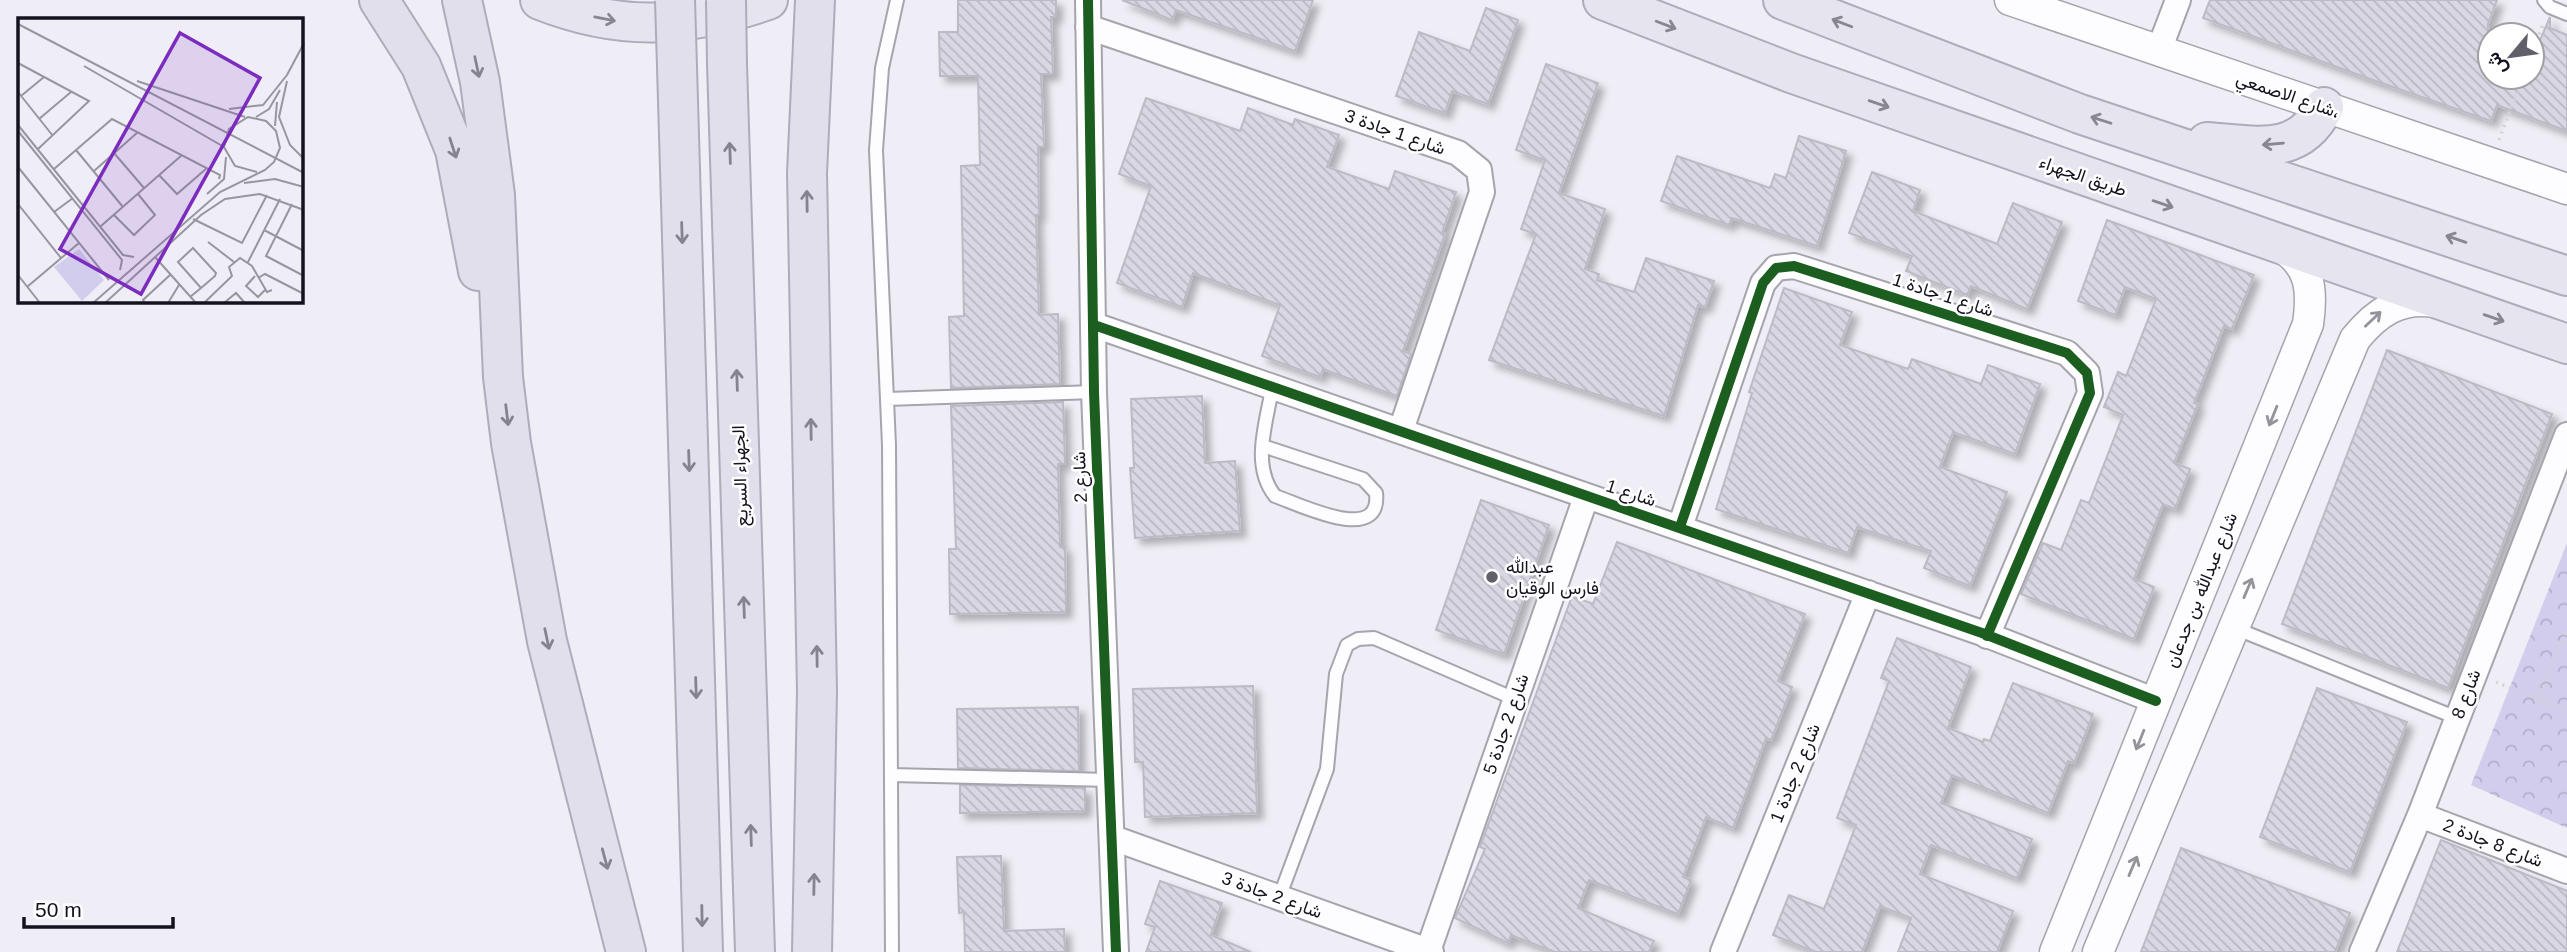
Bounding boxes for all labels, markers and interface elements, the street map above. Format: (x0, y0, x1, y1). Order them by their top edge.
one-way arrow (593, 13, 616, 27)
one-way arrow (1831, 16, 1853, 29)
inset map (18, 18, 303, 303)
one-way arrow (1655, 19, 1677, 32)
north arrow (2476, 21, 2546, 91)
text: ش (2482, 48, 2512, 79)
one-way arrow (470, 55, 484, 78)
street label: شارع الاصمعي، (2232, 68, 2342, 127)
one-way arrow (1868, 99, 1890, 111)
street label: شارع 1 جادة 3 (1341, 105, 1448, 160)
one-way arrow (2090, 113, 2112, 126)
one-way arrow (448, 136, 460, 158)
one-way arrow (2262, 138, 2285, 151)
one-way arrow (724, 141, 737, 164)
street label: طريق الجهراء (2036, 152, 2129, 201)
one-way arrow (800, 190, 814, 213)
one-way arrow (2152, 199, 2174, 211)
one-way arrow (675, 222, 689, 245)
one-way arrow (2445, 232, 2467, 244)
street label: شارع 1 جادة 1 (1889, 269, 1996, 323)
one-way arrow (2364, 311, 2381, 328)
one-way arrow (2483, 313, 2505, 325)
one-way arrow (731, 369, 744, 392)
one-way arrow (501, 403, 514, 426)
one-way arrow (2265, 405, 2278, 427)
one-way arrow (805, 418, 818, 441)
street label: الجهراء السريع (728, 425, 754, 527)
one-way arrow (682, 449, 695, 472)
street label: شارع 2 (1069, 451, 1093, 503)
street label: شارع 1 (1603, 476, 1658, 512)
street label: شارع عبدالله بن جدعان (2160, 509, 2243, 671)
place label: عبدالله فارس الوقيان (1506, 556, 1599, 599)
marker: عبدالله فارس الوقيان (1484, 569, 1500, 585)
one-way arrow (2242, 578, 2255, 599)
one-way arrow (738, 596, 751, 619)
one-way arrow (541, 627, 555, 650)
one-way arrow (810, 645, 823, 668)
street label: شارع 8 (2447, 667, 2486, 722)
street label: شارع 2 جادة 5 (1479, 671, 1534, 778)
one-way arrow (689, 677, 702, 700)
street label: شارع 2 جادة 1 (1766, 721, 1826, 826)
one-way arrow (2133, 729, 2146, 751)
street label: شارع 8 جادة 2 (2440, 815, 2546, 873)
one-way arrow (745, 824, 758, 847)
one-way arrow (599, 847, 612, 870)
one-way arrow (2127, 856, 2140, 877)
street label: شارع 2 جادة 3 (1219, 868, 1325, 924)
one-way arrow (807, 873, 821, 896)
scale bar (24, 886, 173, 930)
text: 50 m (35, 898, 82, 921)
one-way arrow (695, 904, 709, 927)

